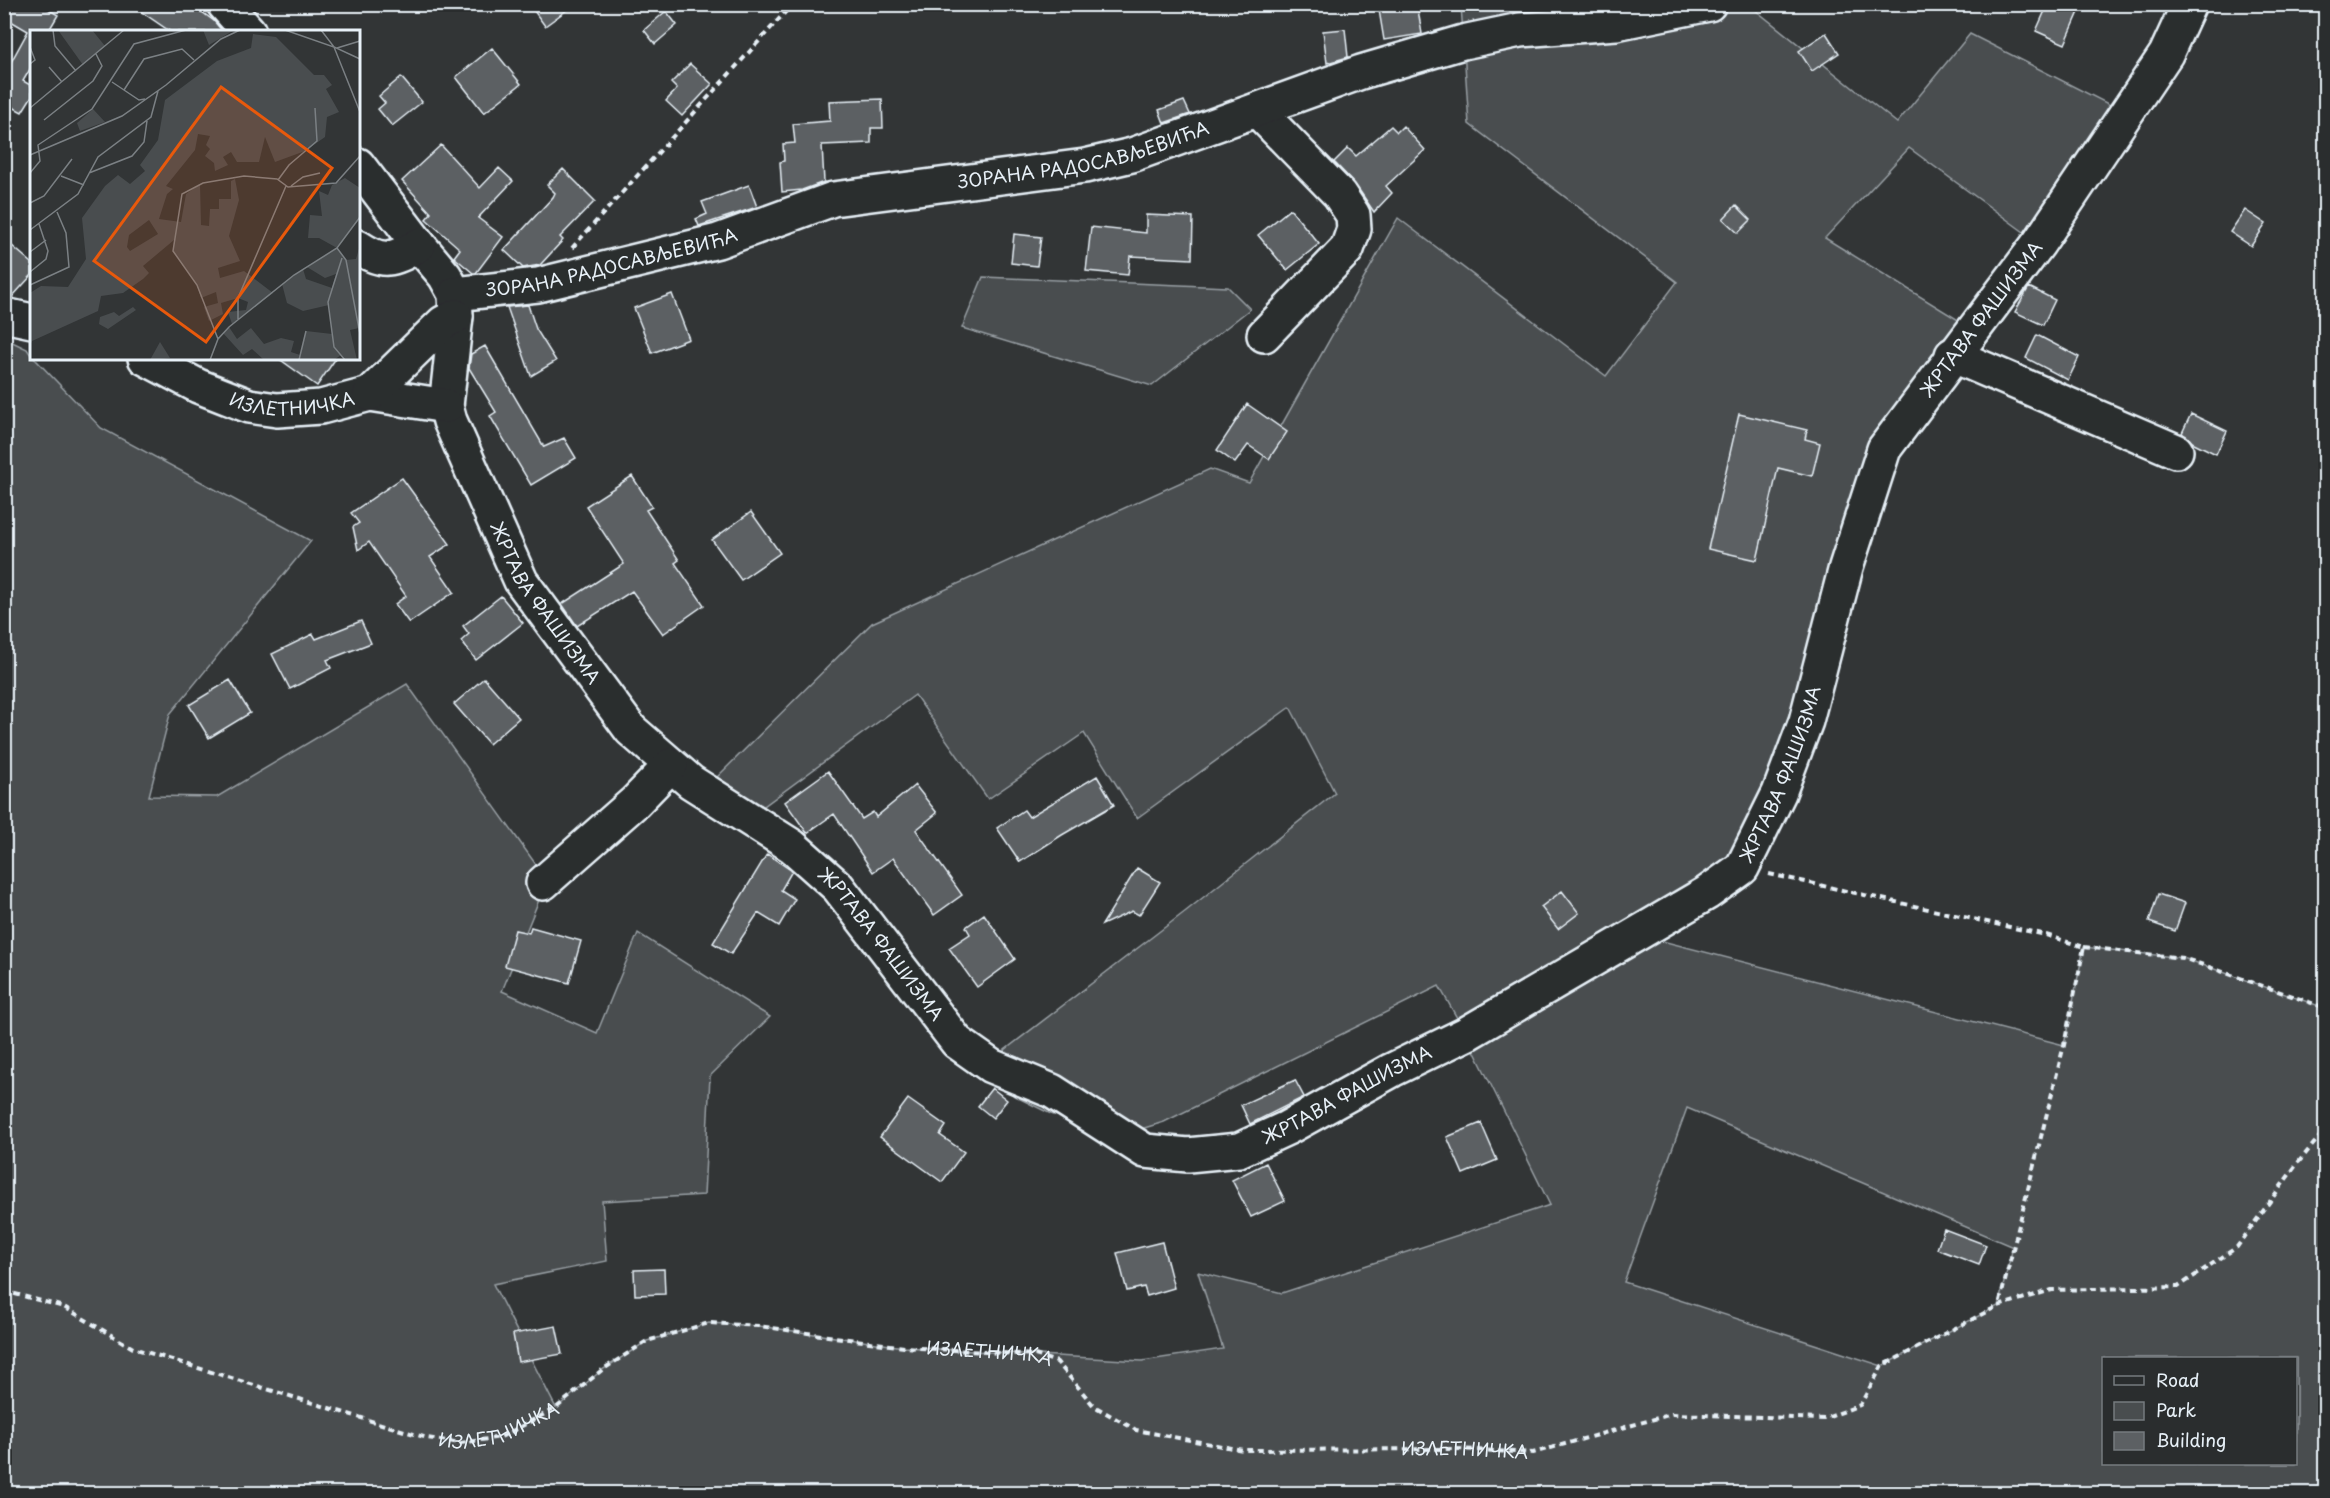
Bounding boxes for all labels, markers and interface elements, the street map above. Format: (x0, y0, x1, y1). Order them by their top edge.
inset map (30, 30, 360, 360)
street label: ЗОРАНА РАДОСАВЉЕВИЋА (955, 113, 1212, 195)
street label: ЗОРАНА РАДОСАВЉЕВИЋА (484, 220, 741, 303)
street label: ЖРТАВА ФАШИЗМА (1912, 235, 2048, 403)
street label: ИЗЛЕТНИЧКА (226, 384, 357, 422)
street label: ЖРТАВА ФАШИЗМА (484, 516, 608, 689)
street label: ЖРТАВА ФАШИЗМА (1732, 682, 1827, 867)
street label: ЖРТАВА ФАШИЗМА (812, 860, 951, 1026)
street label: ЖРТАВА ФАШИЗМА (1256, 1038, 1436, 1150)
street label: ИЗЛЕТНИЧКА (926, 1333, 1057, 1372)
legend (2102, 1357, 2297, 1465)
text: Road (2156, 1366, 2200, 1393)
street label: ИЗЛЕТНИЧКА (437, 1394, 563, 1455)
text: Park (2156, 1396, 2196, 1423)
text: Building (2156, 1426, 2226, 1453)
street label: ИЗЛЕТНИЧКА (1401, 1434, 1529, 1465)

